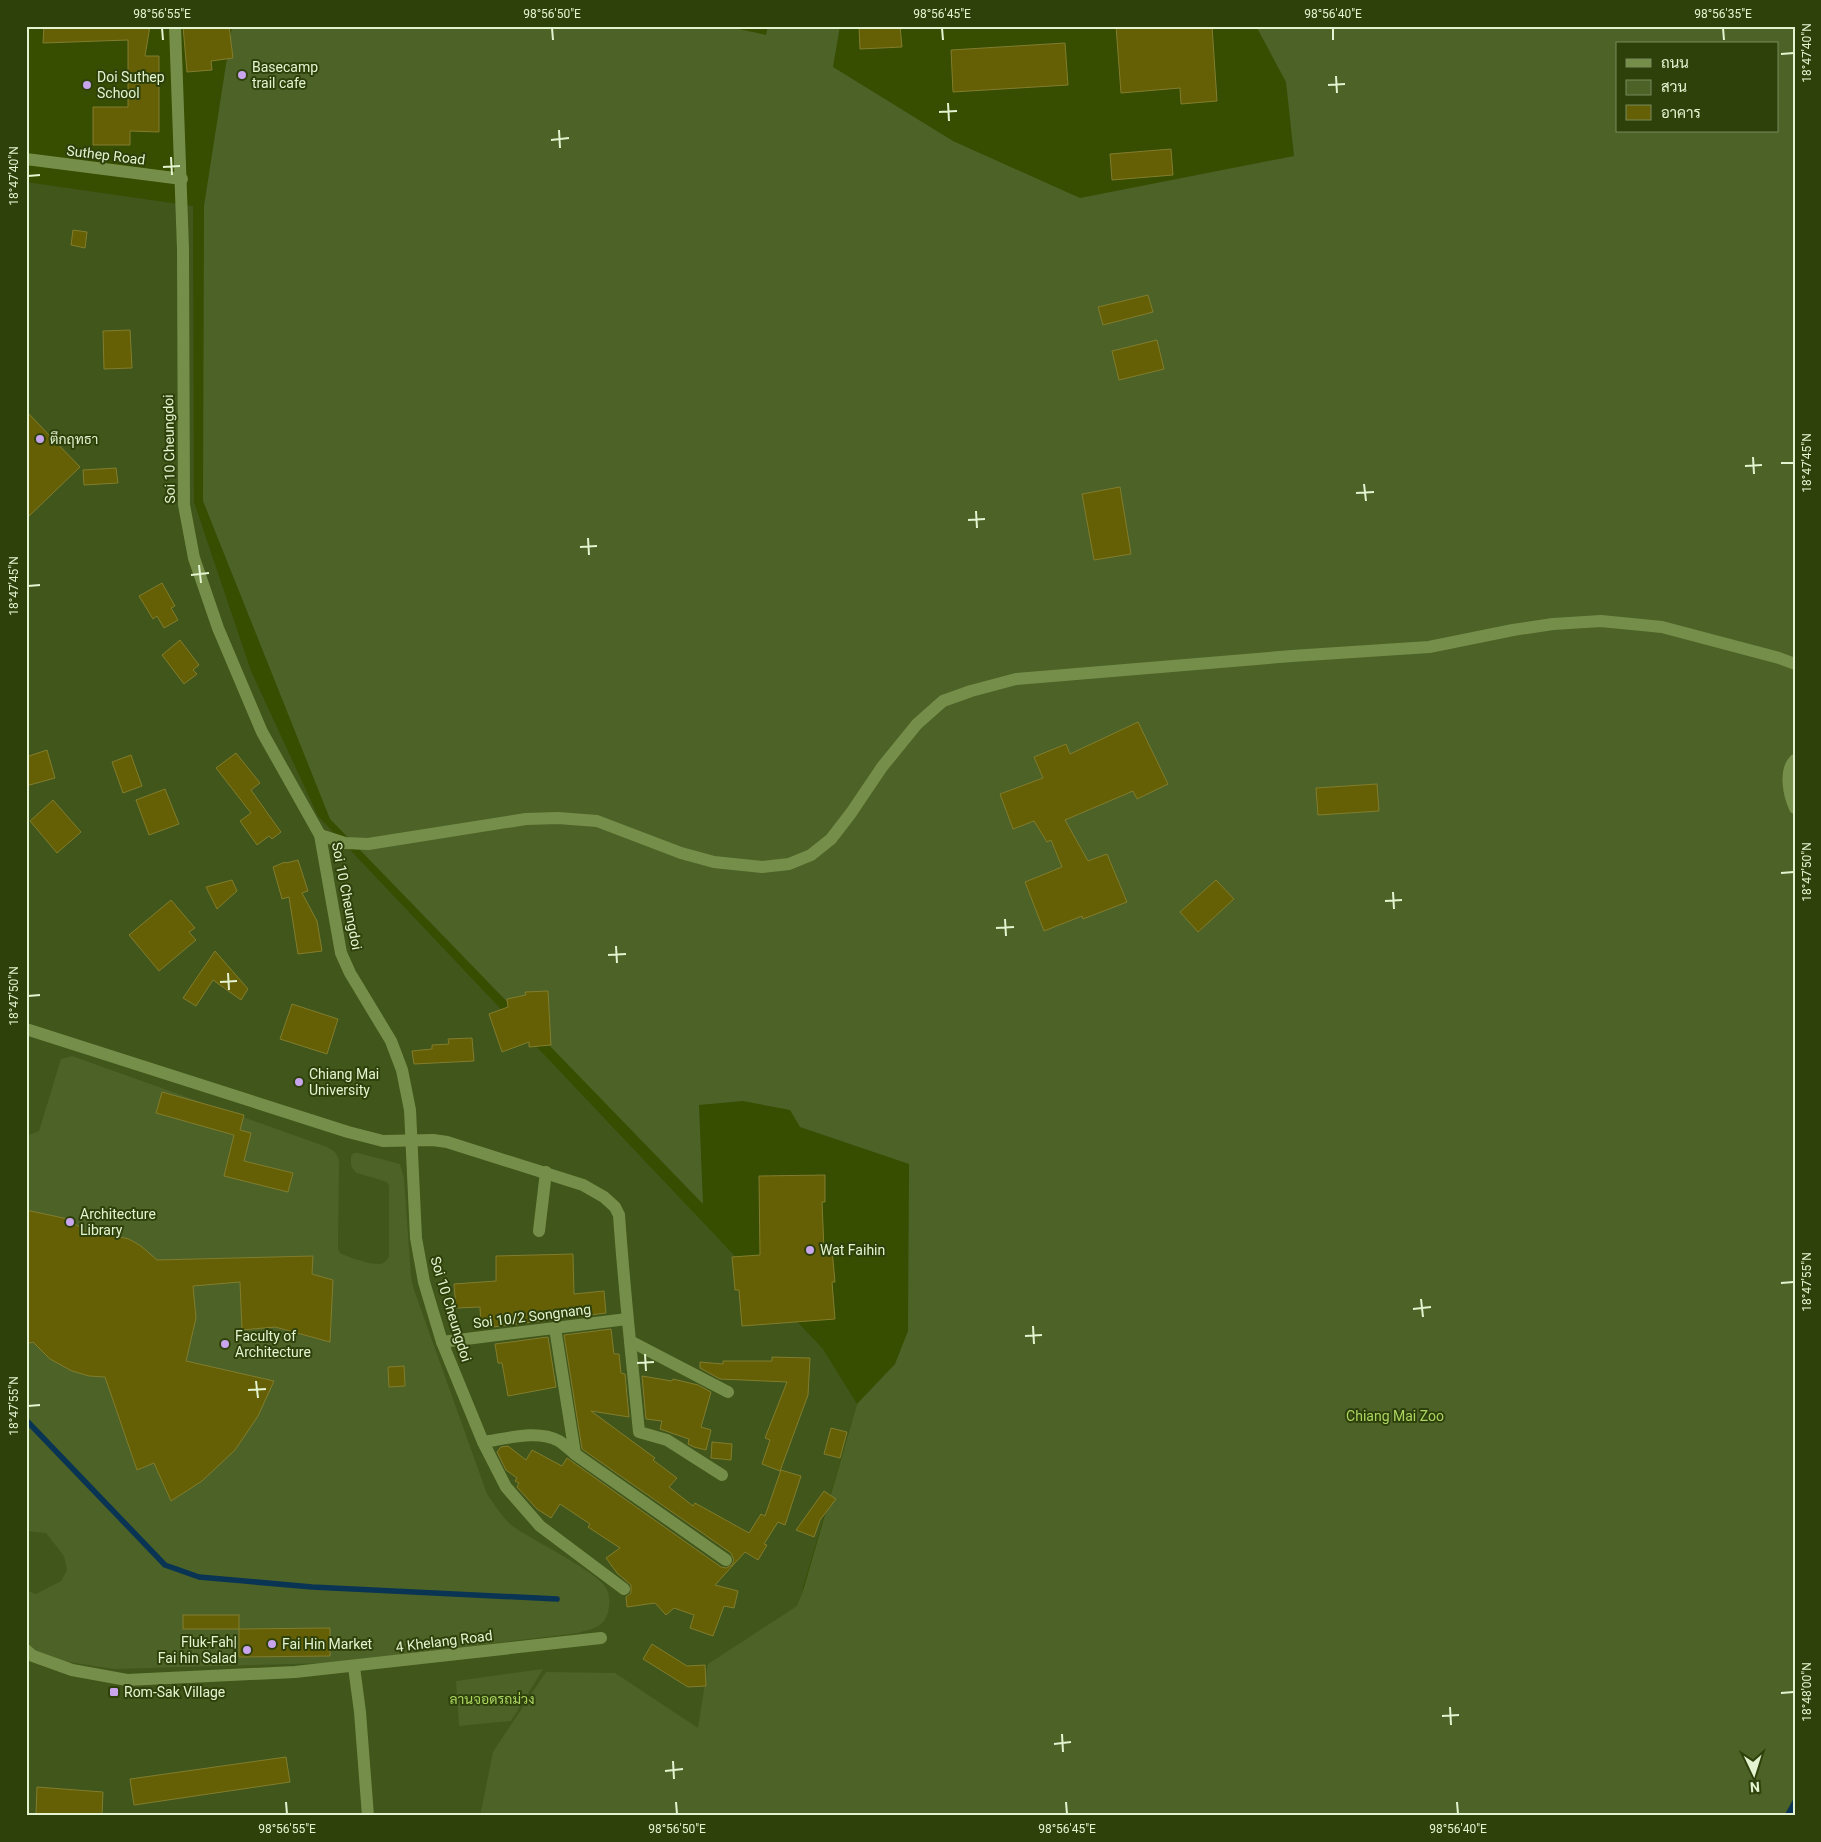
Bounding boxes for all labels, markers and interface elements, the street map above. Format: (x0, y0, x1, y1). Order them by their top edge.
text: 98°56'55"E (133, 7, 191, 21)
text: 98°56'50"E (523, 7, 581, 21)
text: 98°56'45"E (913, 7, 971, 21)
text: 98°56'40"E (1304, 7, 1362, 21)
text: 98°56'35"E (1694, 7, 1752, 21)
text: 18°47'40"N (1800, 23, 1814, 83)
legend (1616, 42, 1778, 132)
text: ถนน (1661, 54, 1689, 72)
place label: Basecamp trail cafe (252, 59, 318, 91)
place label: Doi Suthep School (97, 69, 165, 101)
marker: Basecamp trail cafe (236, 69, 248, 81)
text: สวน (1661, 78, 1687, 96)
marker: Doi Suthep School (81, 79, 93, 91)
text: อาคาร (1661, 104, 1701, 122)
street label: Suthep Road (66, 142, 146, 168)
text: 18°47'40"N (7, 146, 21, 206)
street label: Soi 10 Cheungdoi (160, 394, 178, 504)
place label: ตึกฤทธา (50, 431, 98, 448)
marker: ตึกฤทธา (34, 433, 46, 445)
text: 18°47'45"N (1800, 433, 1814, 493)
text: 18°47'45"N (7, 556, 21, 616)
street label: Soi 10 Cheungdoi (329, 841, 365, 951)
text: 18°47'50"N (1800, 842, 1814, 902)
text: 18°47'50"N (7, 966, 21, 1026)
place label: Chiang Mai University (309, 1066, 379, 1098)
marker: Chiang Mai University (293, 1076, 305, 1088)
place label: Architecture Library (80, 1206, 156, 1238)
marker: Architecture Library (64, 1216, 76, 1228)
place label: Wat Faihin (820, 1242, 885, 1258)
marker: Wat Faihin (804, 1244, 816, 1256)
text: 18°47'55"N (1800, 1252, 1814, 1312)
street label: Soi 10 Cheungdoi (427, 1254, 475, 1364)
street label: Soi 10/2 Songnang (472, 1301, 592, 1331)
place label: Faculty of Architecture (235, 1328, 311, 1360)
marker: Faculty of Architecture (219, 1338, 231, 1350)
text: 18°47'55"N (7, 1376, 21, 1436)
park label: Chiang Mai Zoo (1346, 1408, 1444, 1424)
street label: 4 Khelang Road (395, 1627, 493, 1655)
place label: Fluk-Fah| Fai hin Salad (158, 1634, 237, 1666)
place label: Fai Hin Market (282, 1636, 373, 1652)
marker: Fai Hin Market (266, 1638, 278, 1650)
marker: Fluk-Fah| Fai hin Salad (241, 1644, 253, 1656)
text: 18°48'00"N (1800, 1662, 1814, 1722)
place label: Rom-Sak Village (124, 1684, 225, 1700)
marker: Rom-Sak Village (108, 1686, 120, 1698)
park label: ลานจอดรถม่วง (449, 1691, 535, 1707)
north arrow (1728, 1750, 1778, 1800)
text: N (1749, 1779, 1760, 1795)
text: 98°56'55"E (258, 1822, 316, 1836)
text: 98°56'50"E (648, 1822, 706, 1836)
text: 98°56'45"E (1038, 1822, 1096, 1836)
text: 98°56'40"E (1429, 1822, 1487, 1836)

